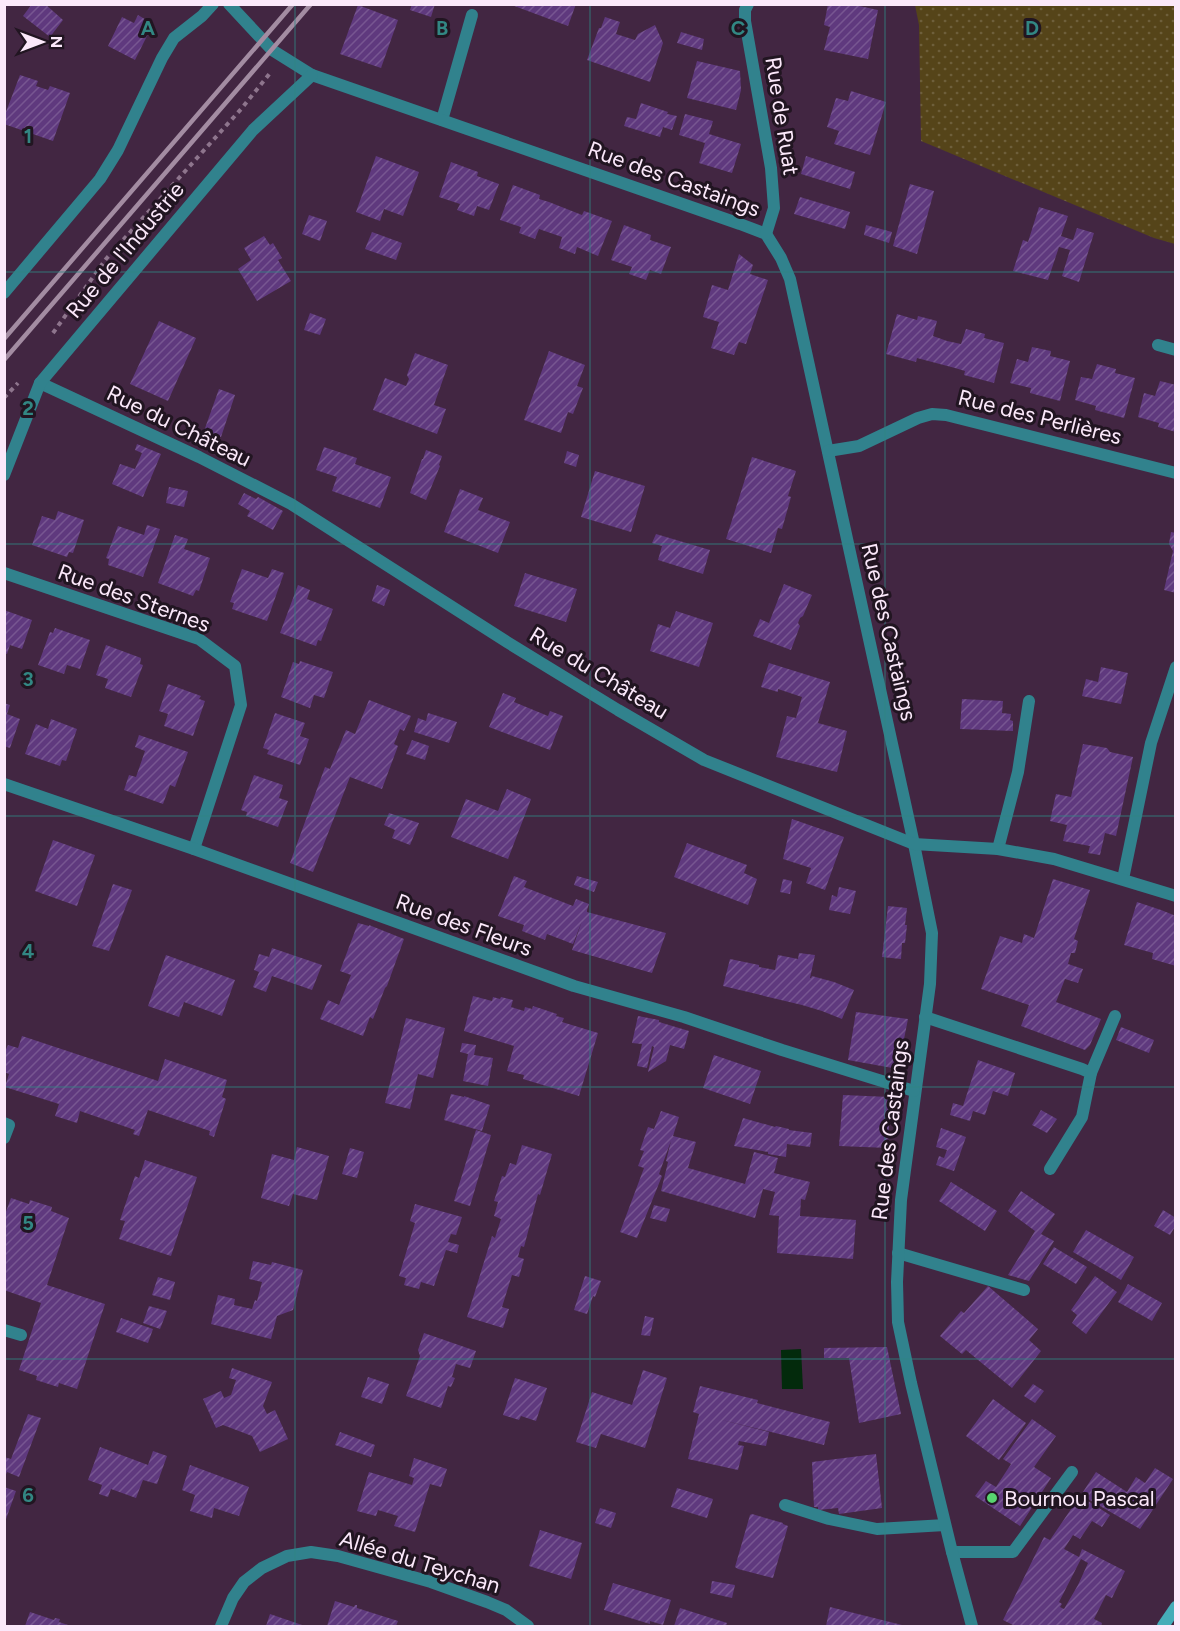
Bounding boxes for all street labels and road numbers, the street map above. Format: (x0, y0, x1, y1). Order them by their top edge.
street label: Rue de Ruat (759, 55, 805, 177)
street label: Rue des Castaings (584, 135, 764, 223)
street label: Rue de l'Industrie (60, 176, 190, 324)
street label: Rue du Château (102, 379, 256, 473)
street label: Rue des Perlières (955, 384, 1125, 450)
street label: Rue des Castaings (855, 541, 923, 723)
street label: Rue des Sternes (54, 558, 214, 638)
street label: Rue du Château (525, 621, 673, 725)
street label: Rue des Fleurs (392, 888, 536, 962)
street label: Rue des Castaings (866, 1038, 914, 1222)
street label: Allée du Teychan (337, 1525, 503, 1599)

